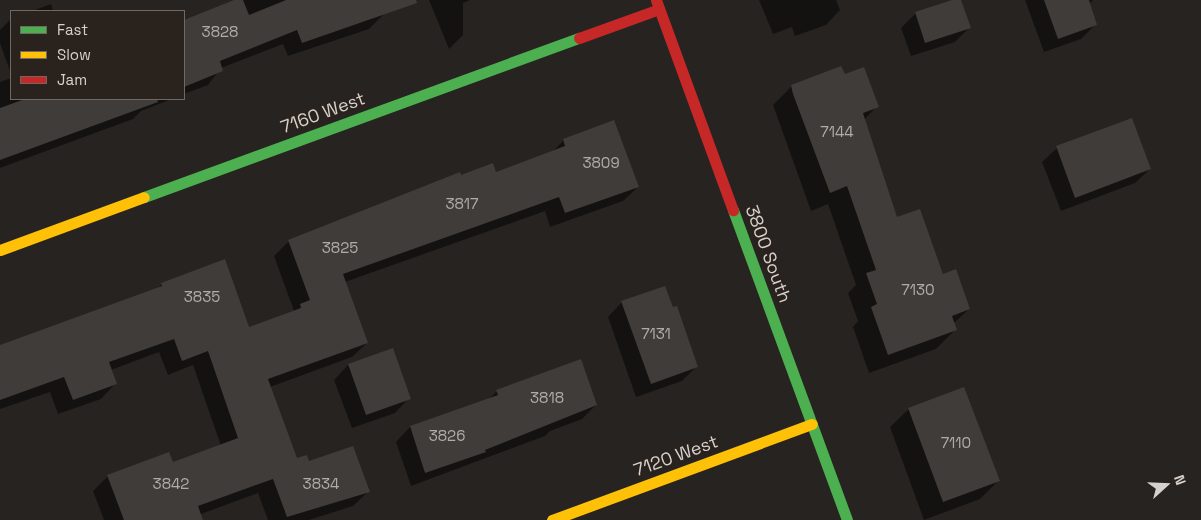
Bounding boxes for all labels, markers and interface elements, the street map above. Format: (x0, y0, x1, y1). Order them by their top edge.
legend (10, 10, 185, 100)
text: Fast (57, 20, 88, 39)
house number: 3828 (202, 23, 238, 41)
text: Slow (57, 45, 91, 64)
text: Jam (57, 70, 87, 89)
street label: 7160 West (278, 88, 368, 138)
house number: 7144 (820, 123, 854, 141)
house number: 3809 (582, 154, 620, 172)
house number: 3817 (445, 195, 479, 213)
street label: 3800 South (740, 202, 796, 306)
house number: 3825 (322, 239, 358, 257)
house number: 7130 (901, 281, 935, 299)
house number: 3835 (184, 288, 220, 306)
house number: 7131 (641, 325, 671, 343)
house number: 3818 (530, 389, 564, 407)
house number: 3826 (429, 427, 465, 445)
street label: 7120 West (631, 431, 721, 481)
house number: 7110 (941, 434, 971, 452)
north arrow (1141, 460, 1191, 510)
text: N (1170, 472, 1190, 487)
house number: 3842 (153, 475, 189, 493)
house number: 3834 (303, 475, 339, 493)

